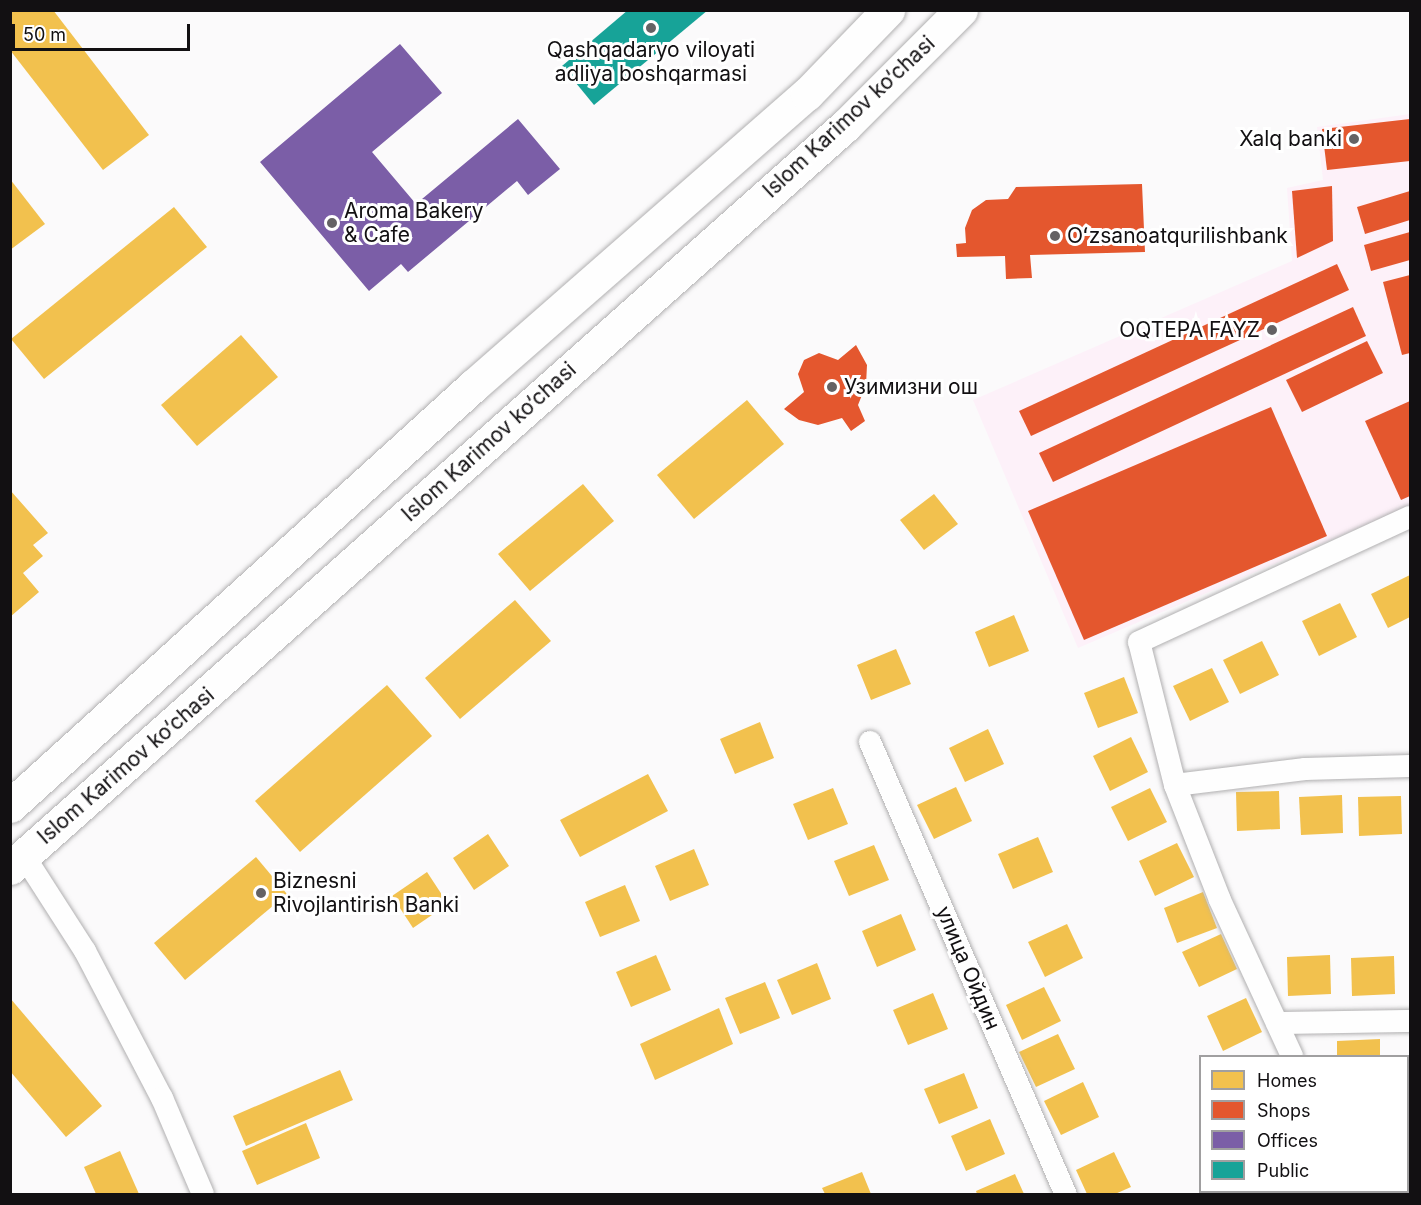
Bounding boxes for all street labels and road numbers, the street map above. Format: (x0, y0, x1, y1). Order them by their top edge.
street label: Islom Karimov ko‘chasi (758, 31, 940, 203)
street label: Islom Karimov ko‘chasi (397, 357, 581, 527)
street label: Islom Karimov ko‘chasi (33, 682, 219, 850)
street label: улица Ойдин (931, 902, 1005, 1034)

